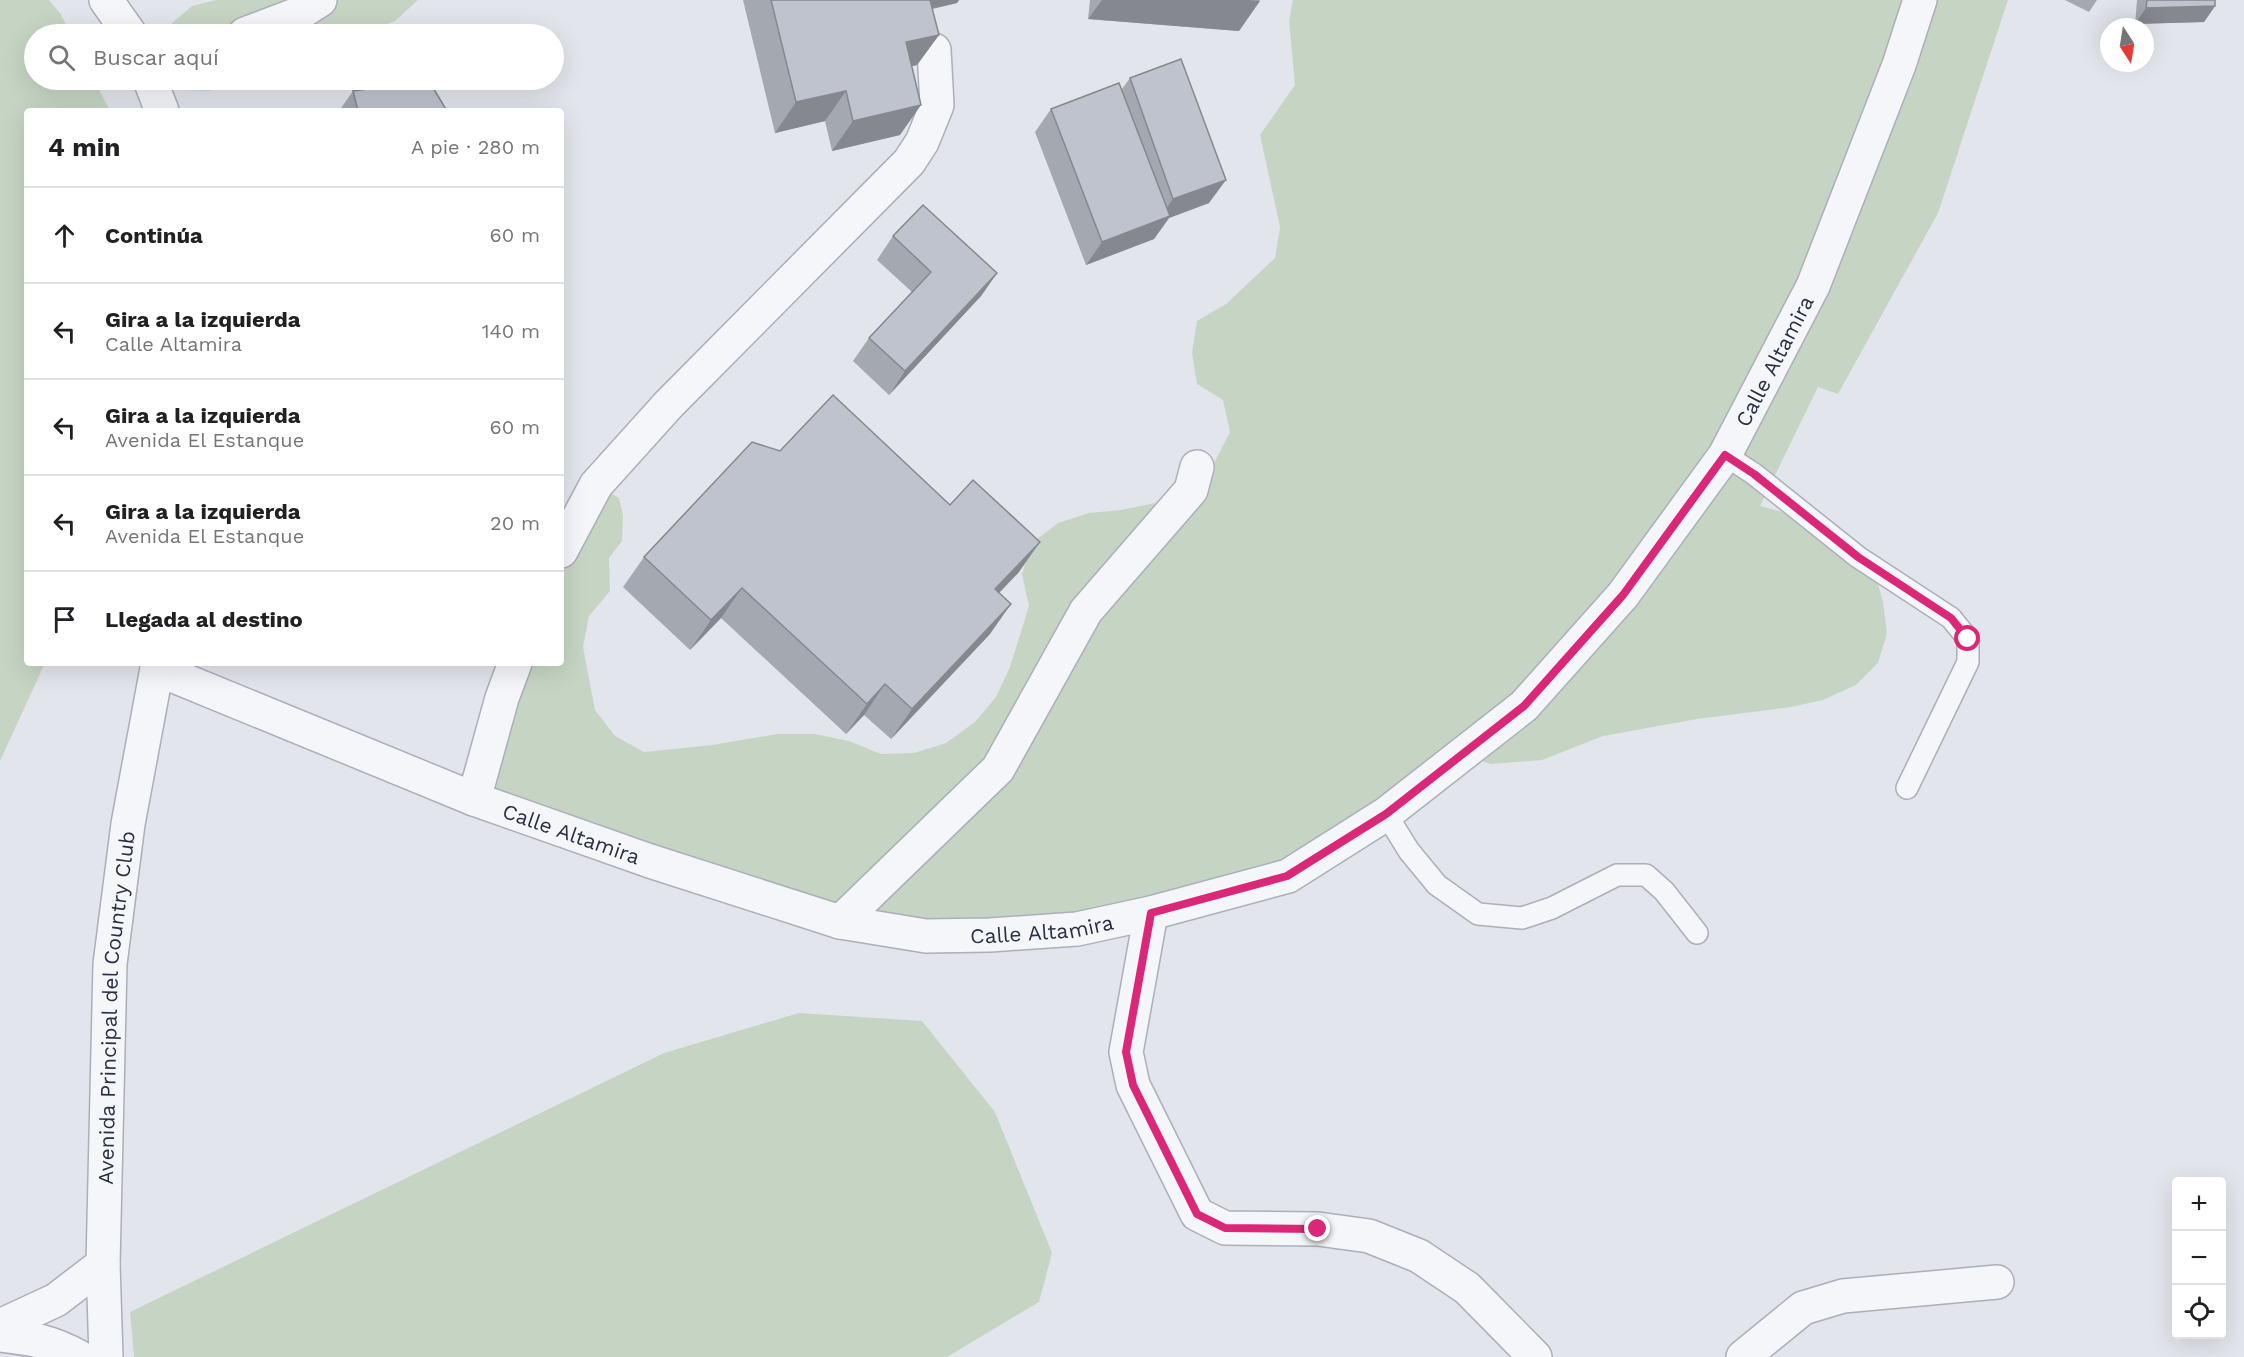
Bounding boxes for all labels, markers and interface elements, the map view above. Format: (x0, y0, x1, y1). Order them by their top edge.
north arrow (2100, 18, 2154, 72)
search box (24, 24, 564, 90)
icon: search (45, 41, 78, 74)
text: Buscar aquí (93, 45, 219, 70)
text: 4 min (48, 132, 120, 162)
text: A pie · 280 m (411, 135, 540, 159)
icon: ahead (48, 219, 81, 252)
text: Continúa (105, 223, 203, 248)
text: 60 m (490, 223, 540, 247)
street label: Calle Altamira (1730, 291, 1818, 431)
text: Gira a la izquierda (105, 307, 301, 332)
icon: left (48, 315, 81, 348)
text: 140 m (482, 319, 540, 343)
text: Calle Altamira (105, 332, 242, 356)
text: Gira a la izquierda (105, 403, 301, 428)
icon: left (48, 411, 81, 444)
text: 60 m (490, 415, 540, 439)
text: Avenida El Estanque (105, 428, 304, 452)
text: Gira a la izquierda (105, 499, 301, 524)
icon: left (48, 507, 81, 540)
text: 20 m (490, 511, 540, 535)
text: Avenida El Estanque (105, 524, 304, 548)
icon: arrive (48, 603, 81, 636)
text: Llegada al destino (105, 607, 303, 632)
route start (1954, 625, 1980, 651)
street label: Calle Altamira (499, 798, 644, 869)
street label: Avenida Principal del Country Club (92, 829, 140, 1185)
street label: Calle Altamira (970, 909, 1116, 948)
map controls (2172, 1177, 2226, 1339)
button: + (2172, 1177, 2226, 1231)
route end (1304, 1215, 1330, 1241)
button: − (2172, 1231, 2226, 1285)
button: locate (2172, 1285, 2226, 1339)

